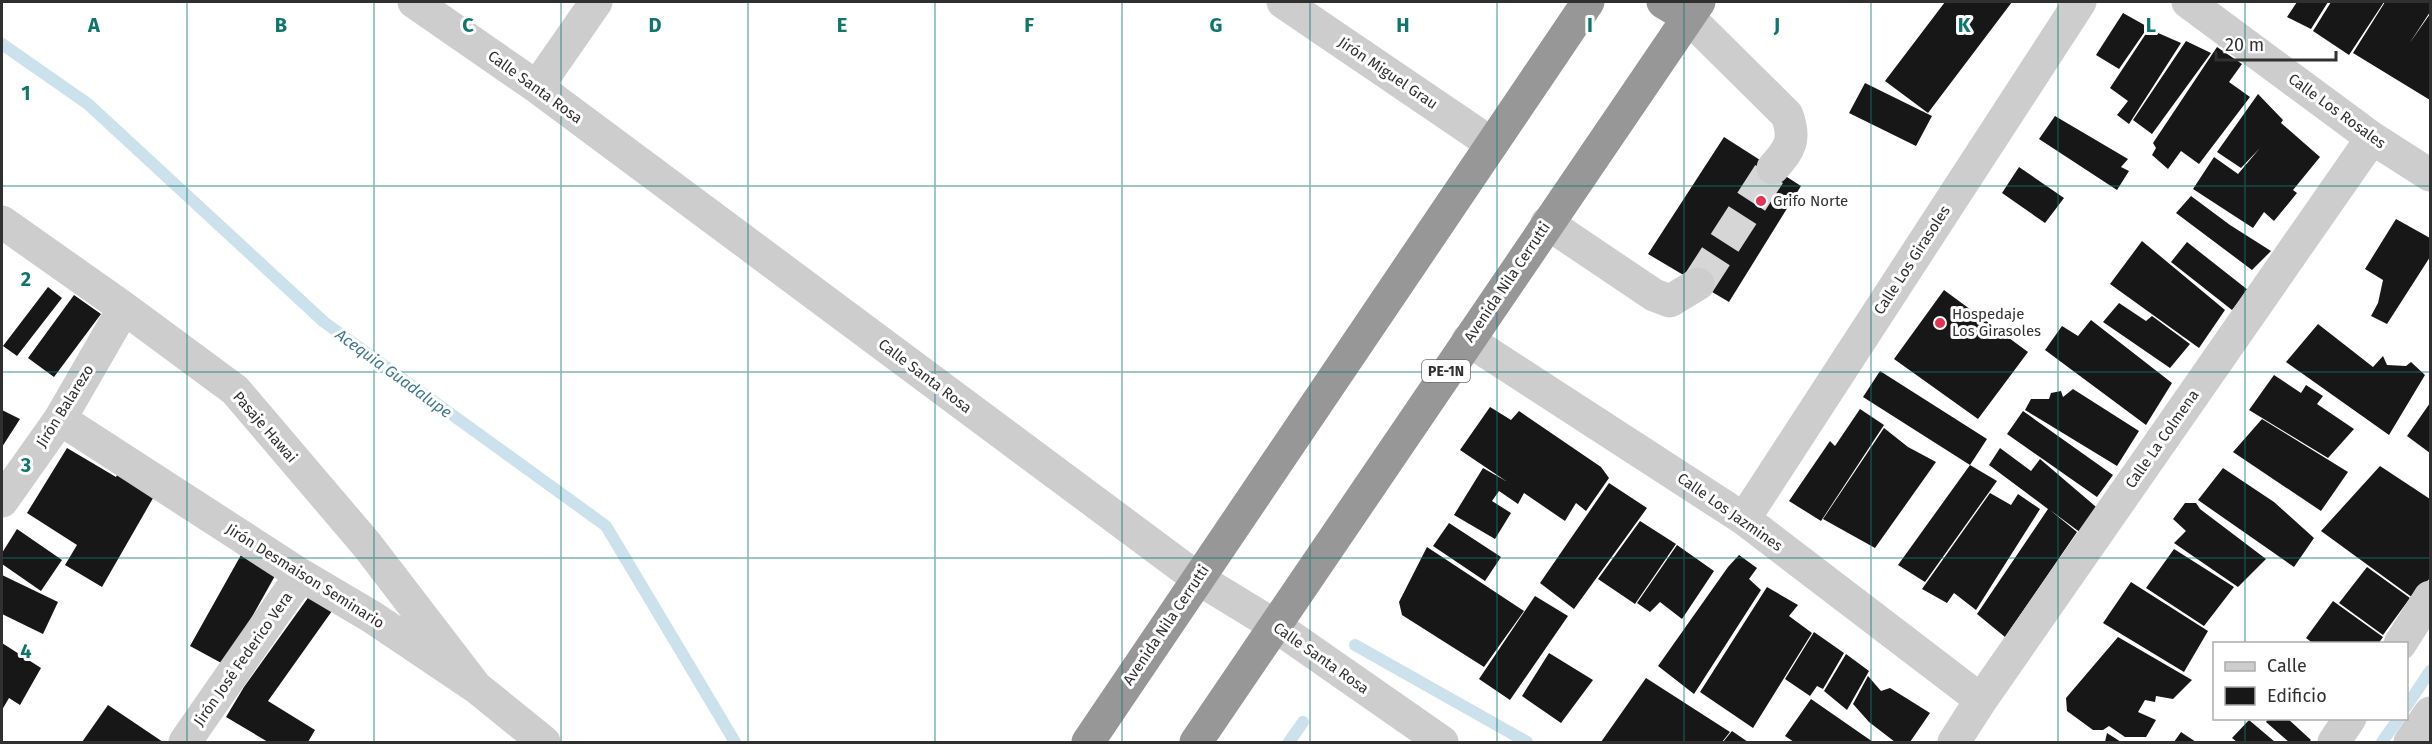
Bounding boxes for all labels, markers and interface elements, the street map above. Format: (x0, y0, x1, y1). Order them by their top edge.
text: A (87, 13, 101, 37)
text: B (275, 13, 287, 37)
text: C (462, 13, 474, 37)
text: D (648, 13, 662, 37)
text: E (837, 13, 847, 37)
text: F (1024, 13, 1034, 37)
text: G (1210, 13, 1222, 37)
text: H (1396, 13, 1410, 37)
text: I (1587, 13, 1593, 37)
text: J (1773, 13, 1780, 37)
text: K (1958, 13, 1971, 37)
text: L (2146, 13, 2156, 37)
scale bar (2216, 24, 2336, 62)
street label: Jirón Miguel Grau (1335, 33, 1441, 113)
text: 20 m (2225, 34, 2264, 56)
street label: Calle Santa Rosa (484, 47, 586, 127)
street label: Calle Los Rosales (2285, 70, 2389, 152)
text: 1 (21, 81, 31, 105)
place label: Grifo Norte (1773, 192, 1848, 210)
marker: Grifo Norte (1754, 194, 1768, 208)
street label: Calle Los Girasoles (1870, 202, 1954, 318)
street label: Avenida Nila Cerrutti (1460, 219, 1554, 345)
text: 2 (21, 267, 31, 291)
place label: Hospedaje Los Girasoles (1952, 305, 2041, 340)
marker: Hospedaje Los Girasoles (1933, 316, 1947, 330)
water label: Acequia Guadalupe (331, 324, 455, 422)
street label: Calle Santa Rosa (875, 335, 975, 417)
road number: PE-1N (1422, 360, 1470, 382)
street label: Jirón Balarezo (32, 361, 98, 451)
street label: Calle La Colmena (2121, 386, 2203, 492)
street label: Pasaje Hawai (229, 388, 301, 466)
text: 3 (20, 453, 31, 477)
street label: Calle Los Jazmines (1674, 469, 1786, 555)
street label: Jirón Desmaison Seminario (222, 520, 388, 632)
street label: Avenida Nila Cerrutti (1119, 562, 1213, 688)
street label: Jirón José Federico Vera (190, 589, 296, 729)
street label: Calle Santa Rosa (1270, 618, 1372, 698)
text: 4 (20, 639, 32, 663)
legend (2213, 642, 2408, 720)
text: Calle (2267, 655, 2307, 677)
text: Edificio (2267, 685, 2327, 707)

